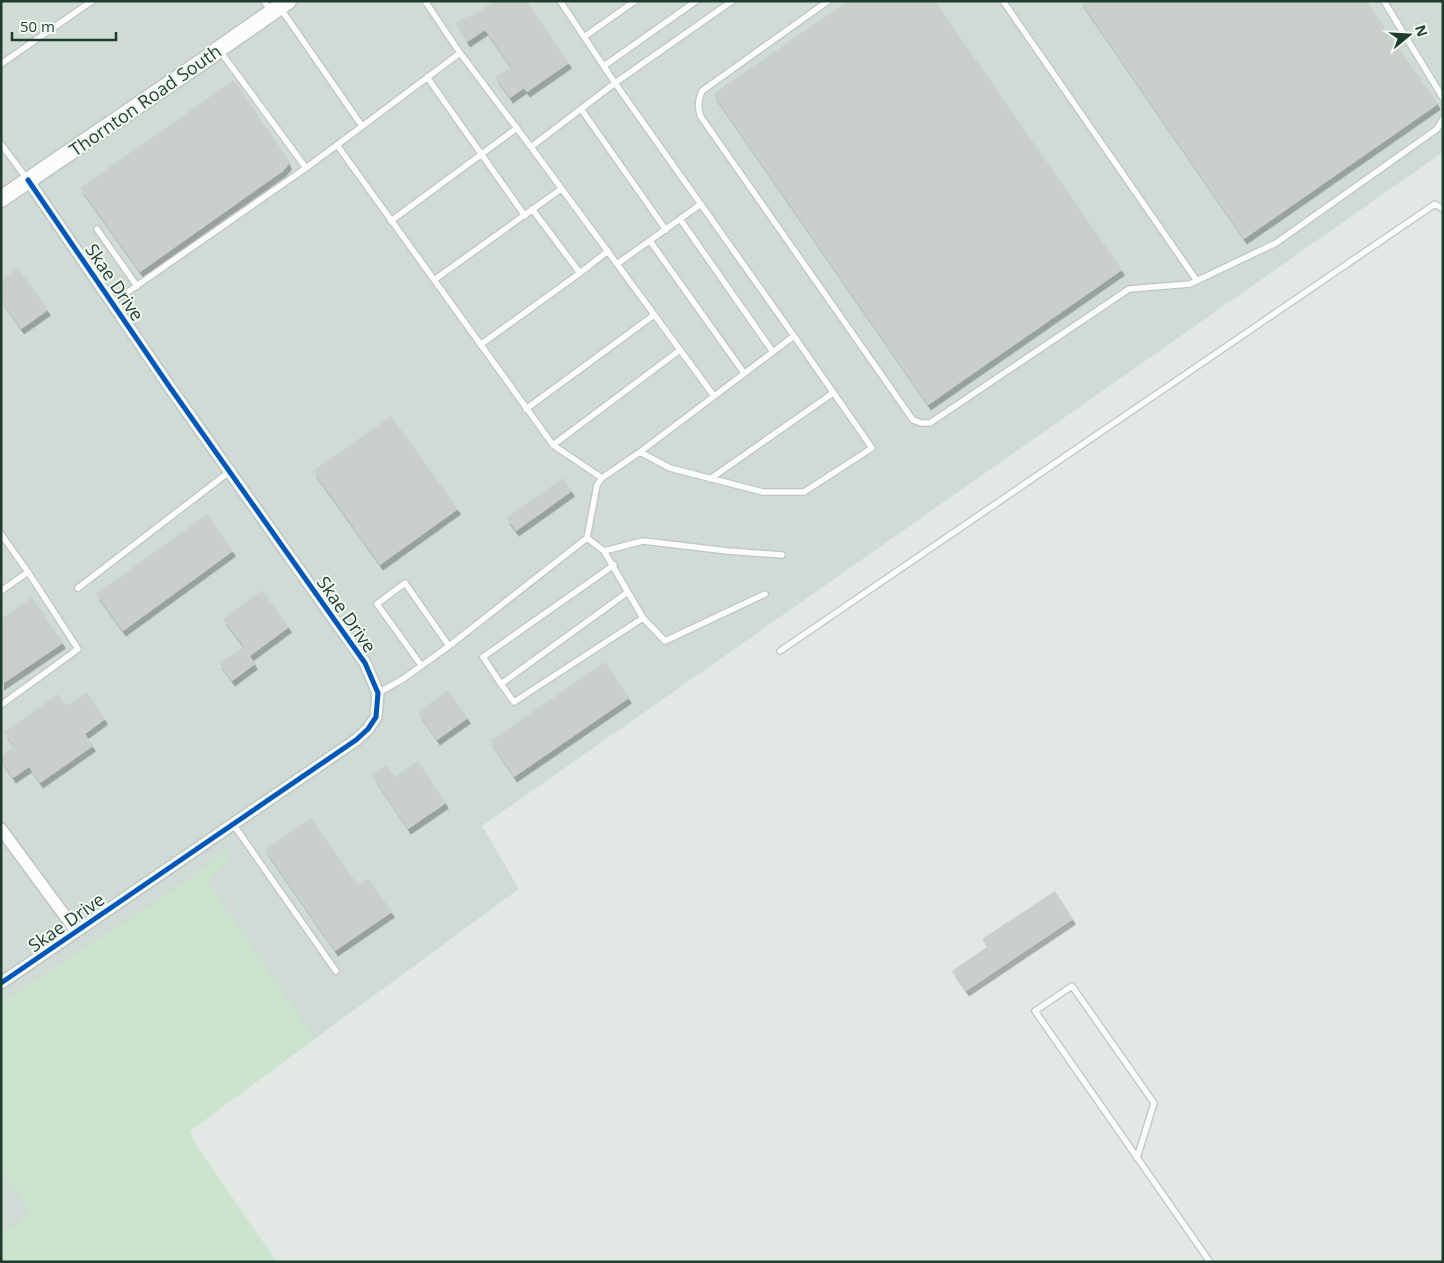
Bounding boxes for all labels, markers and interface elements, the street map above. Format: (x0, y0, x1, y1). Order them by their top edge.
scale bar (12, 10, 116, 42)
north arrow (1384, 10, 1434, 60)
text: 50 m (20, 16, 55, 36)
text: N (1411, 22, 1433, 39)
street label: Thornton Road South (64, 39, 226, 161)
street label: Skae Drive (80, 239, 150, 325)
street label: Skae Drive (312, 571, 382, 657)
street label: Skae Drive (23, 887, 109, 957)

